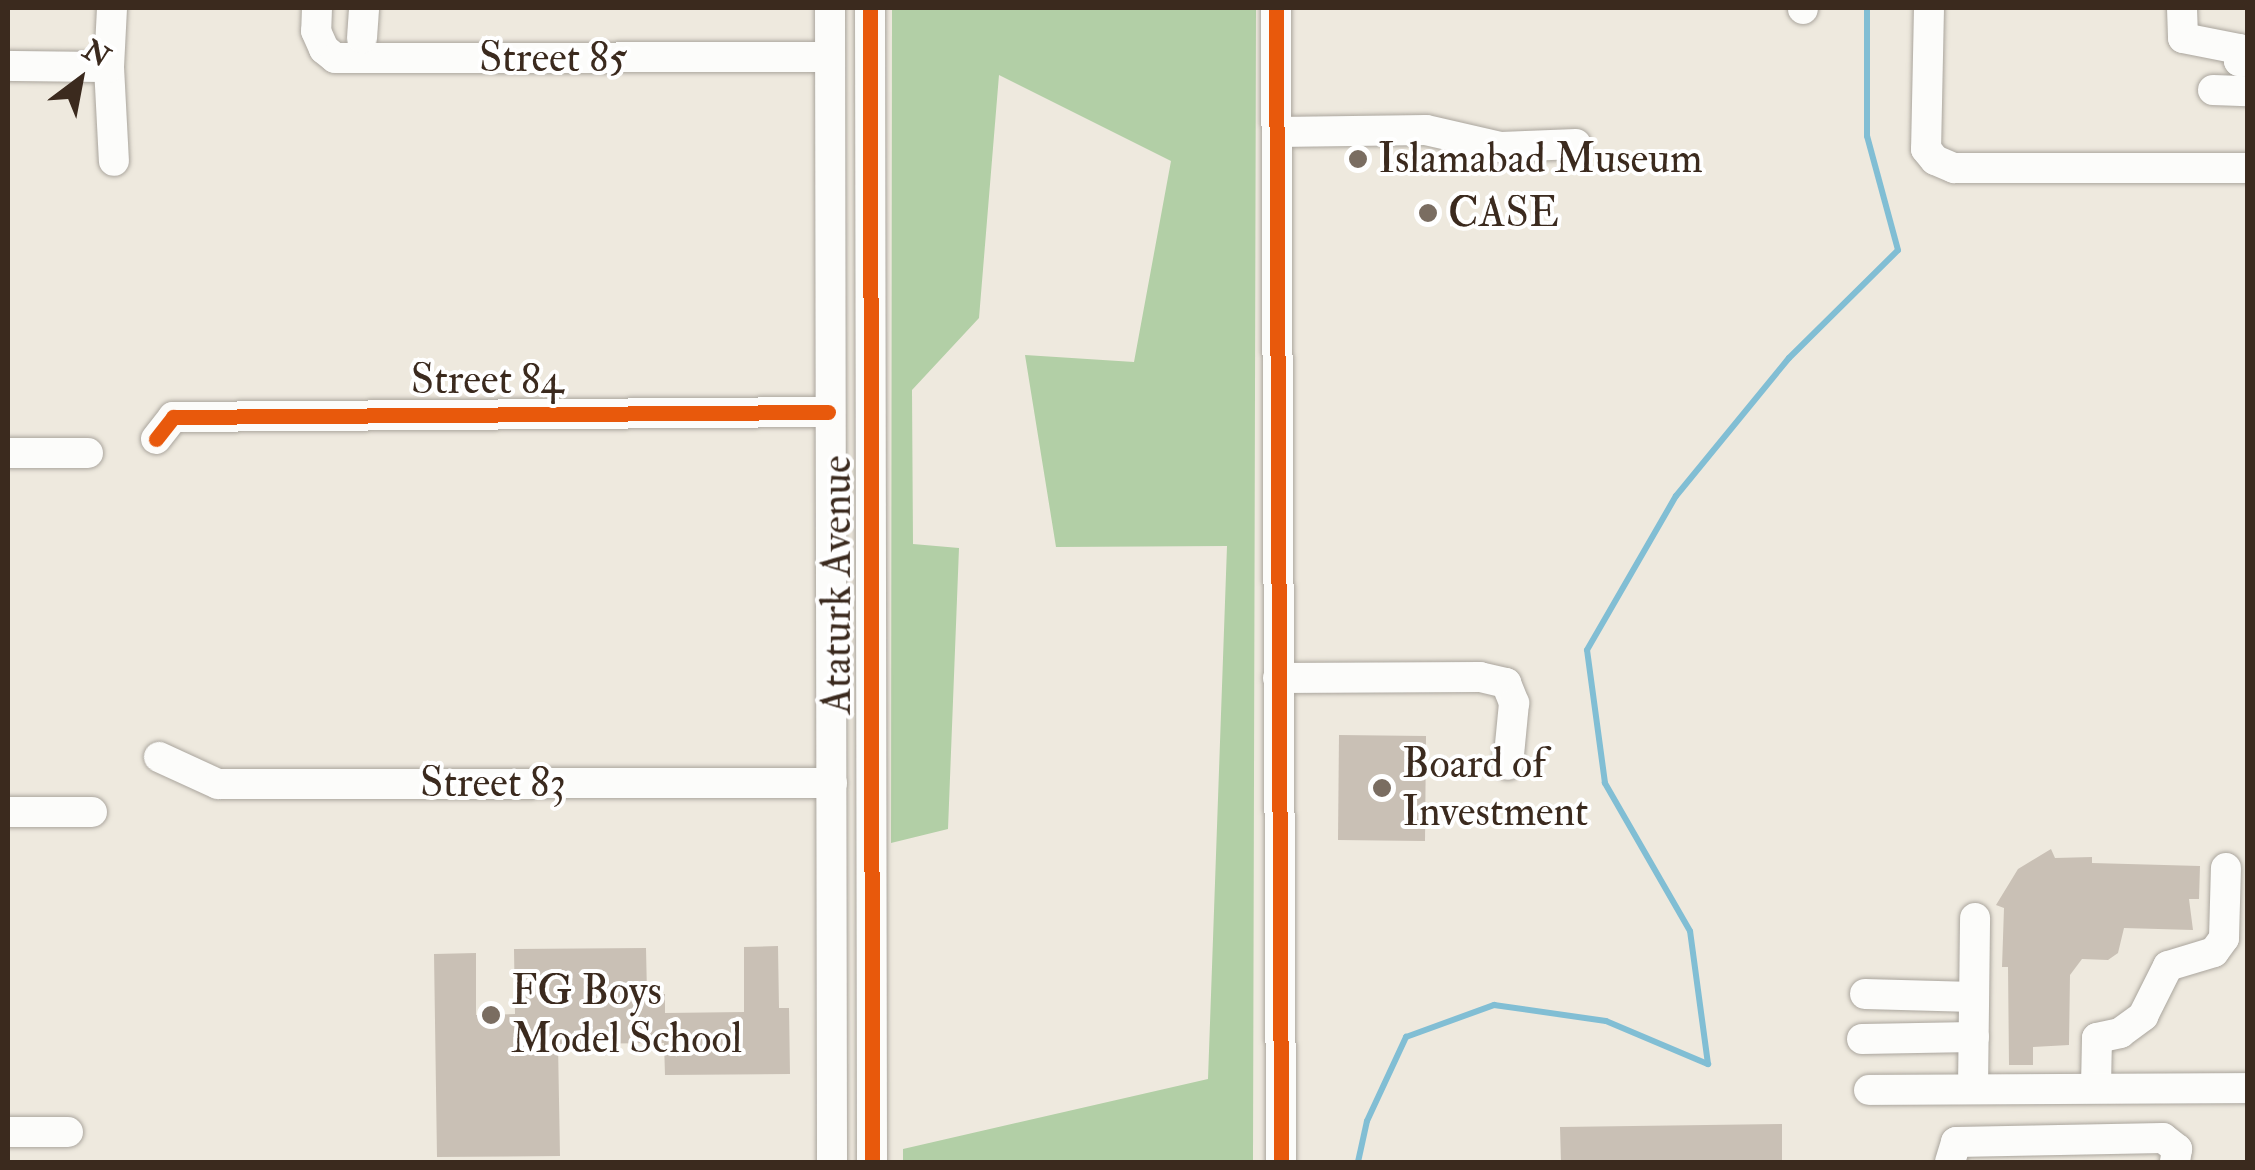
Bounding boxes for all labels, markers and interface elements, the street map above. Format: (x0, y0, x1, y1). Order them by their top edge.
north arrow (30, 30, 130, 130)
text: N (76, 33, 116, 76)
street label: Street 85 (479, 33, 627, 83)
place label: Islamabad Museum (1378, 134, 1702, 184)
marker: Islamabad Museum (1347, 148, 1369, 170)
place label: CASE (1448, 188, 1559, 238)
marker: CASE (1417, 202, 1439, 224)
street label: Street 84 (411, 355, 563, 405)
street label: Ataturk Avenue (812, 456, 862, 714)
place label: Board of Investment (1402, 739, 1588, 838)
street label: Street 83 (420, 758, 566, 808)
marker: Board of Investment (1371, 777, 1393, 799)
place label: FG Boys Model School (511, 966, 742, 1064)
marker: FG Boys Model School (480, 1004, 502, 1026)

